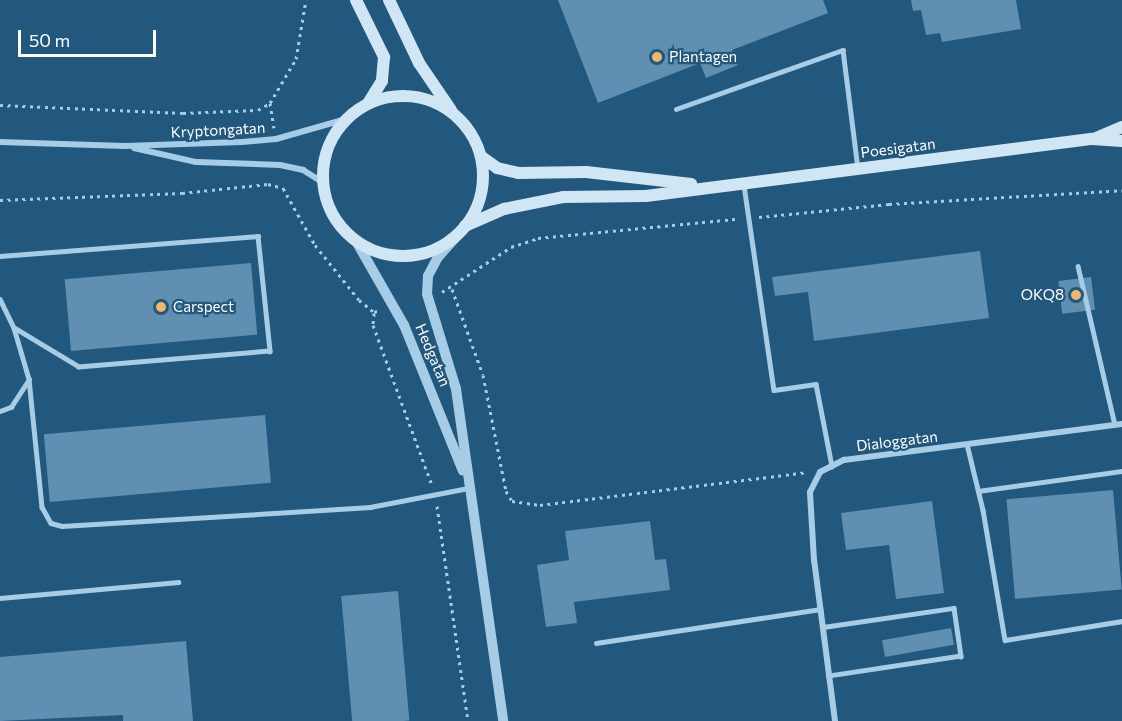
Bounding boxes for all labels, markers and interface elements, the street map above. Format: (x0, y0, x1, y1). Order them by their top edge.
scale bar (21, 18, 159, 56)
text: 50 m (29, 29, 70, 51)
place label: Plantagen (669, 48, 737, 66)
marker: Plantagen (650, 50, 664, 64)
street label: Kryptongatan (170, 119, 266, 141)
street label: Poesigatan (860, 134, 936, 162)
place label: OKQ8 (1021, 286, 1064, 304)
marker: OKQ8 (1069, 288, 1083, 302)
place label: Carspect (173, 298, 234, 316)
marker: Carspect (154, 300, 168, 314)
street label: Hedgatan (412, 321, 454, 389)
street label: Dialoggatan (855, 427, 939, 455)

